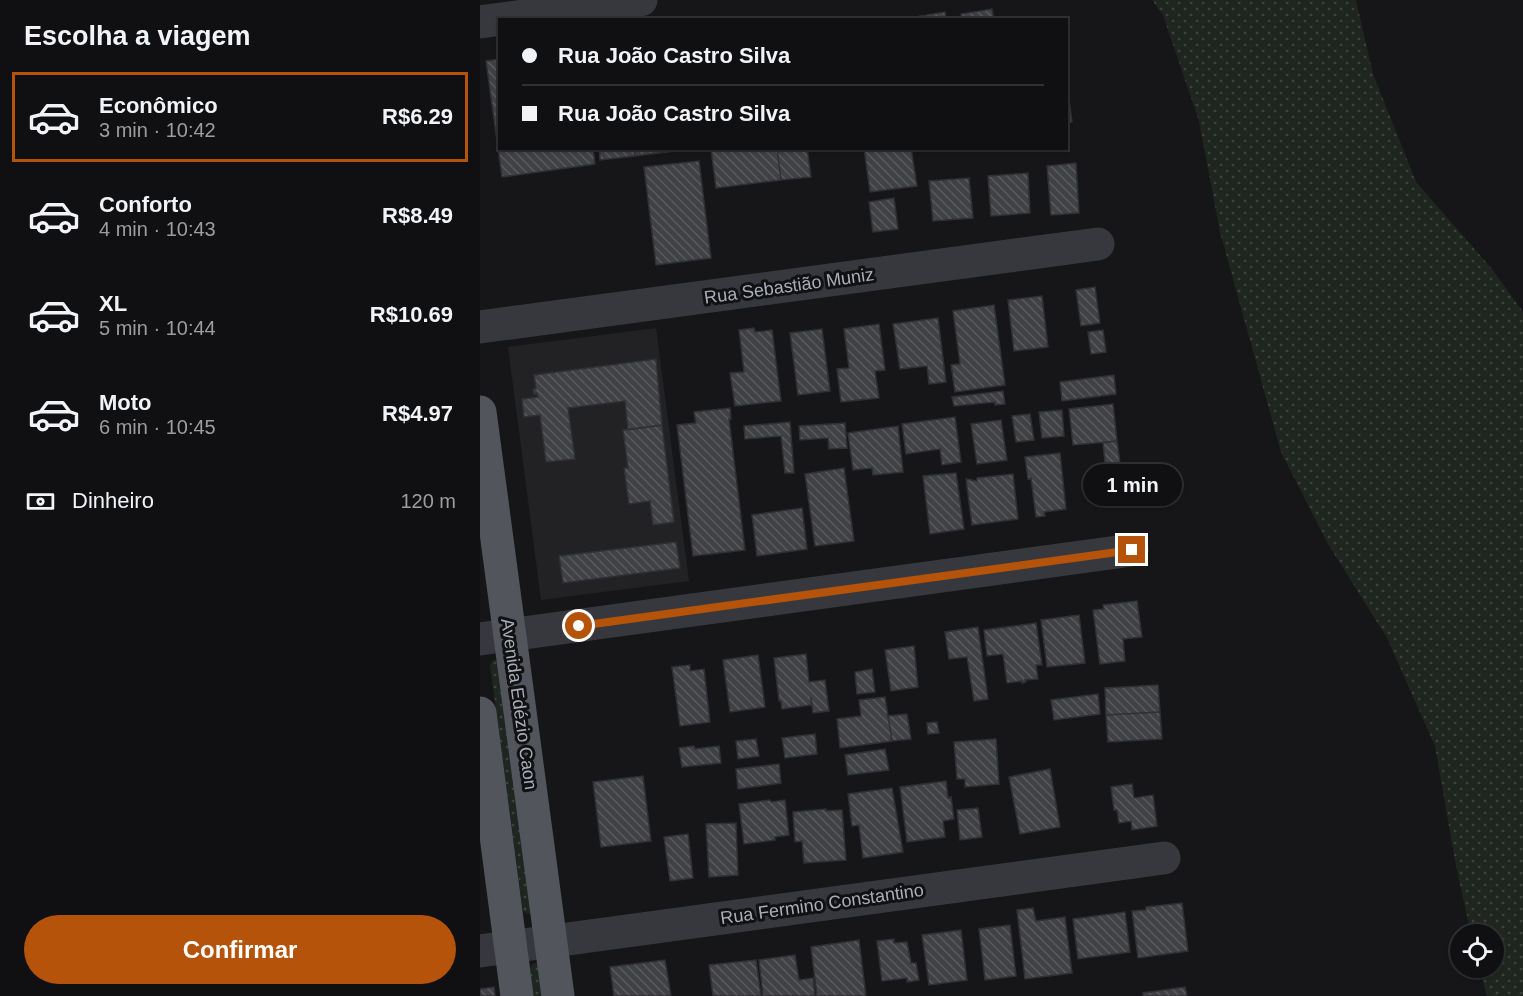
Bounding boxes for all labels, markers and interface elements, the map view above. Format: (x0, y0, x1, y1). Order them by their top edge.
text: Escolha a viagem (24, 21, 251, 51)
text: Rua João Castro Silva (558, 43, 790, 68)
icon: car (27, 90, 81, 144)
text: Econômico (99, 93, 218, 118)
text: Rua João Castro Silva (558, 101, 790, 126)
text: R$6.29 (382, 104, 453, 129)
text: 3 min · 10:42 (99, 119, 216, 141)
icon: car (27, 189, 81, 243)
text: Conforto (99, 192, 192, 217)
text: R$8.49 (382, 203, 453, 228)
text: 4 min · 10:43 (99, 218, 216, 240)
street label: Rua Sebastião Muniz (703, 264, 875, 308)
icon: car (27, 288, 81, 342)
text: XL (99, 291, 127, 316)
text: R$10.69 (370, 302, 453, 327)
text: 5 min · 10:44 (99, 317, 216, 339)
icon: car (27, 387, 81, 441)
text: Moto (99, 390, 152, 415)
text: R$4.97 (382, 401, 453, 426)
text: 6 min · 10:45 (99, 416, 216, 438)
callout: 1 min (1082, 463, 1182, 505)
text: 1 min (1106, 474, 1159, 496)
icon: cash (24, 485, 57, 518)
text: Dinheiro (72, 488, 154, 513)
text: 120 m (400, 490, 456, 512)
route end (1118, 536, 1145, 563)
route start (565, 612, 592, 639)
street label: Avenida Edézio Caon (497, 617, 541, 791)
street label: Rua Fermino Constantino (719, 880, 925, 928)
button: Confirmar (24, 915, 456, 984)
map controls (1450, 924, 1504, 978)
button: locate (1450, 924, 1504, 978)

